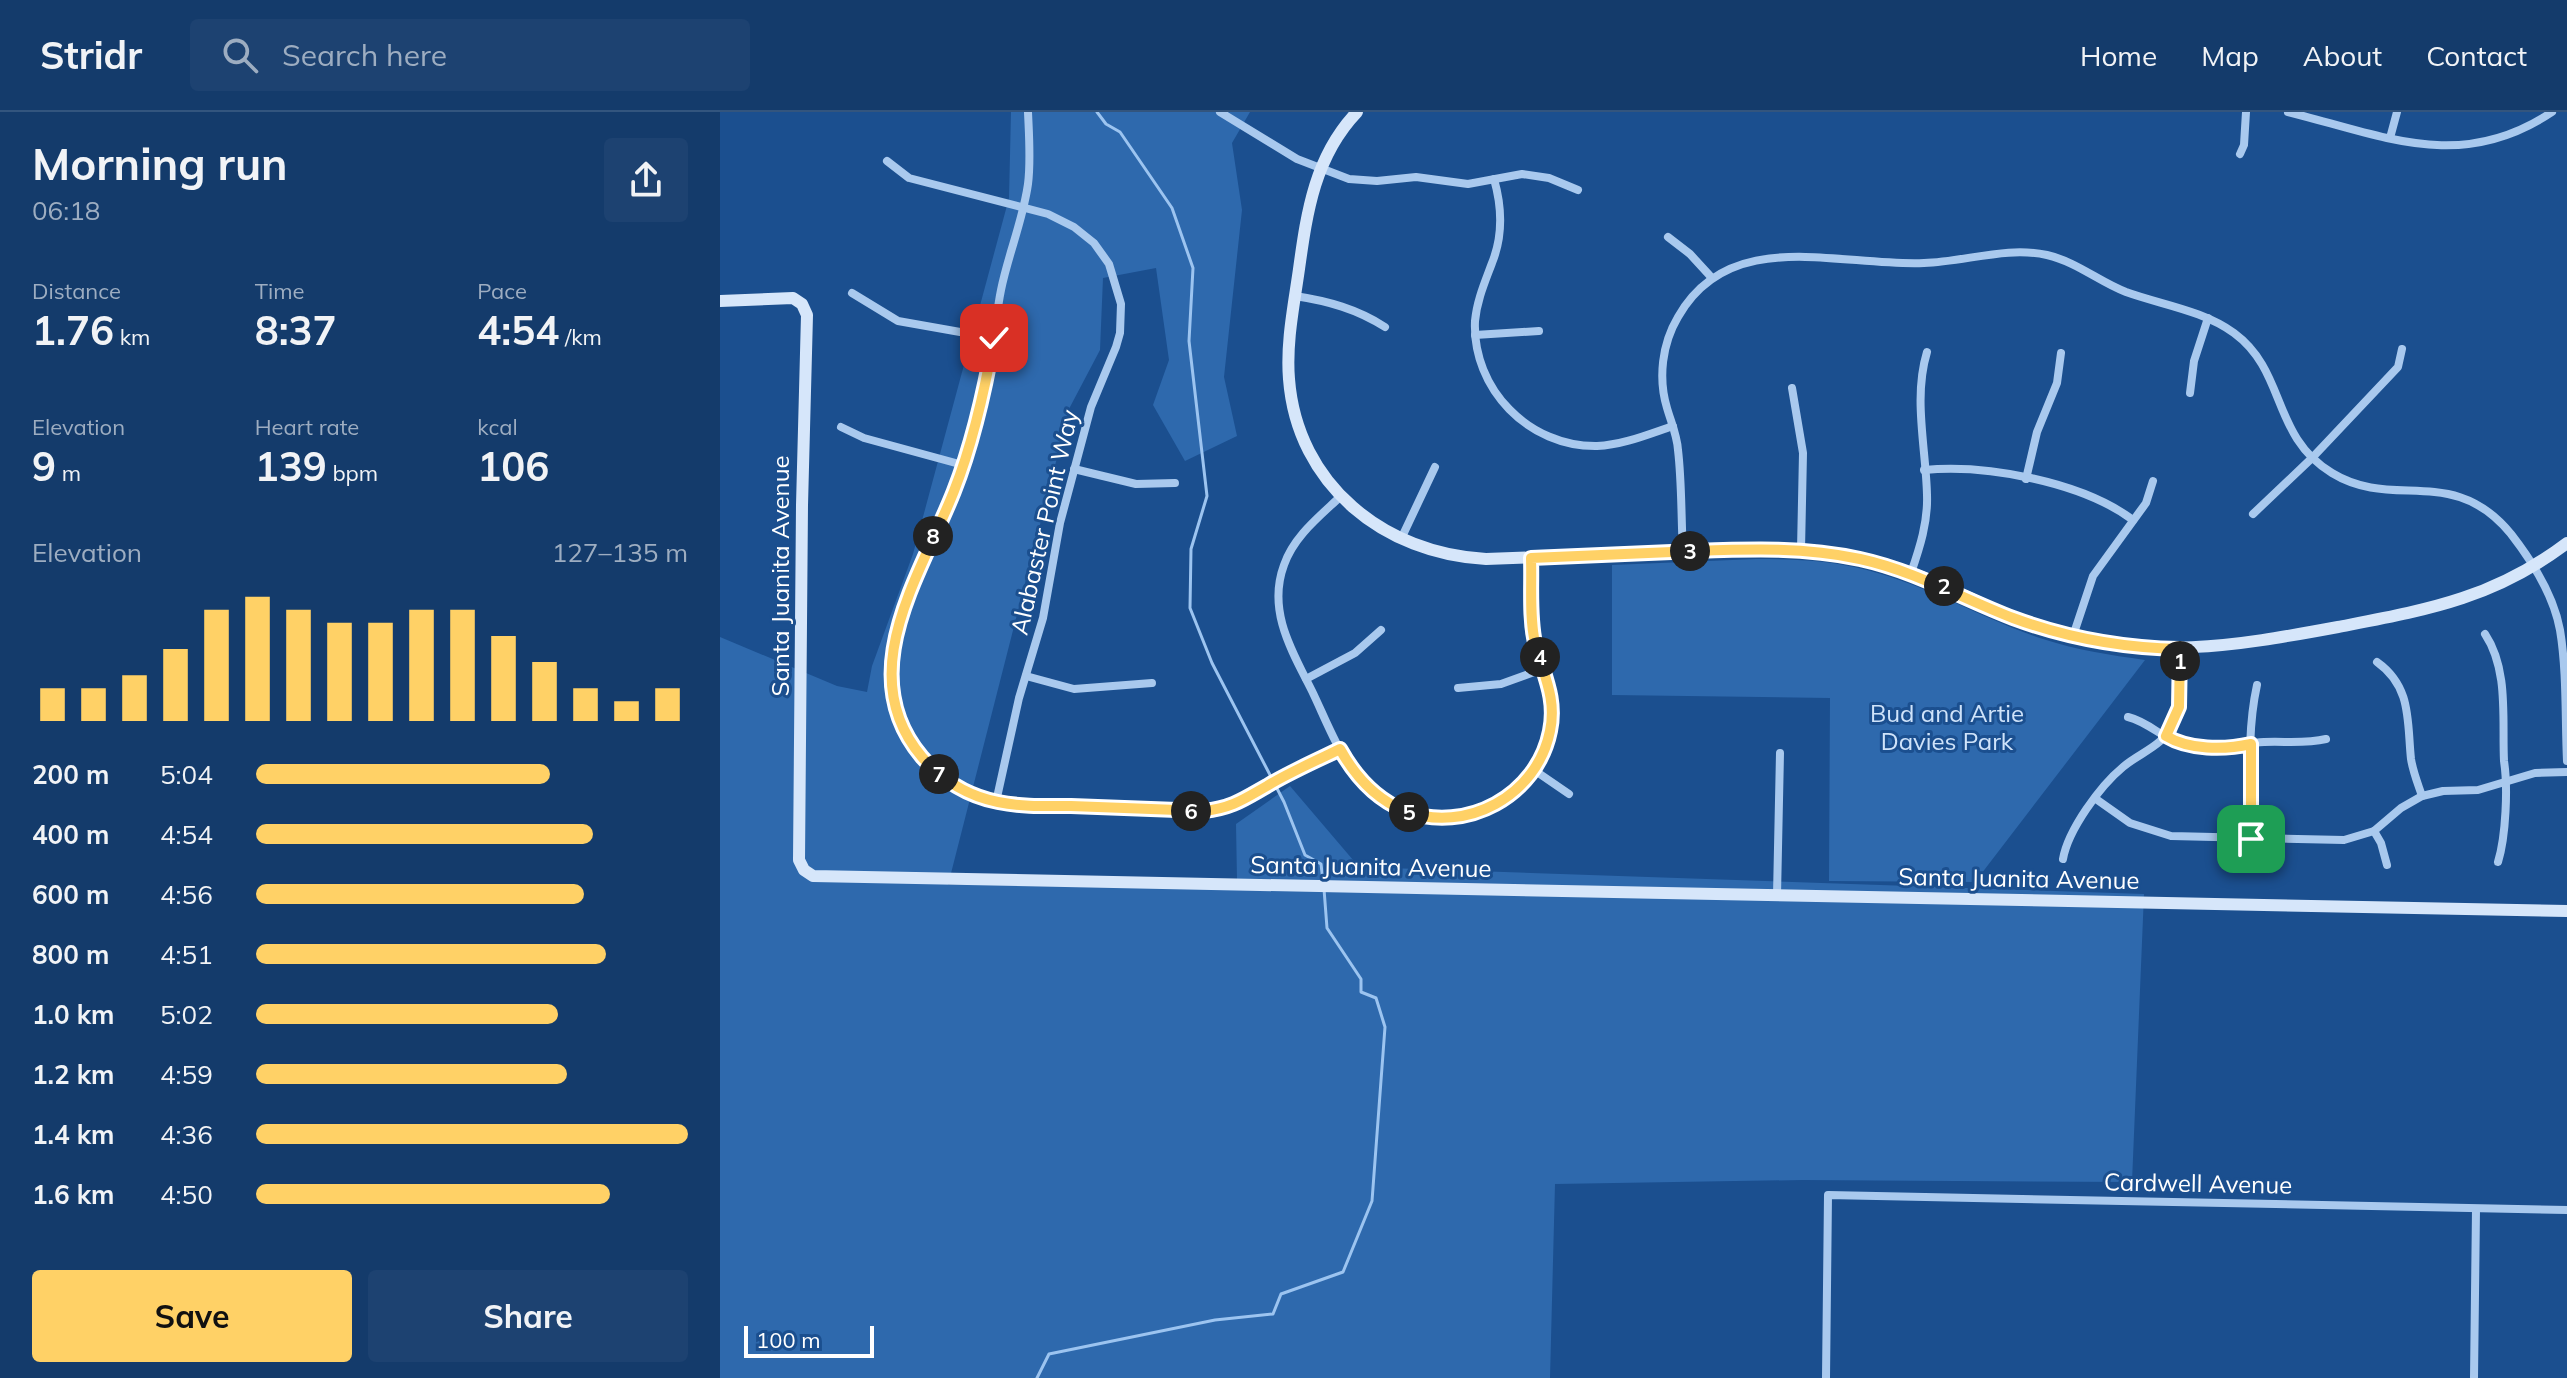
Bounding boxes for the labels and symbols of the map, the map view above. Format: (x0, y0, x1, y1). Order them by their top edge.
pin (960, 304, 1028, 372)
street label: Alabaster Point Way (1003, 406, 1085, 638)
street label: Santa Juanita Avenue (765, 455, 795, 697)
pin: 8 (913, 516, 953, 556)
pin: 3 (1670, 531, 1710, 571)
pin: 2 (1924, 566, 1964, 606)
pin: 4 (1520, 637, 1560, 677)
pin: 1 (2160, 641, 2200, 681)
park label: Bud and Artie Davies Park (1870, 698, 2024, 756)
pin: 7 (919, 754, 959, 794)
pin: 6 (1171, 791, 1211, 831)
pin: 5 (1389, 792, 1429, 832)
pin (2217, 805, 2285, 873)
street label: Santa Juanita Avenue (1250, 849, 1492, 883)
street label: Santa Juanita Avenue (1898, 861, 2140, 895)
street label: Cardwell Avenue (2104, 1166, 2292, 1200)
scale bar (744, 1322, 874, 1358)

